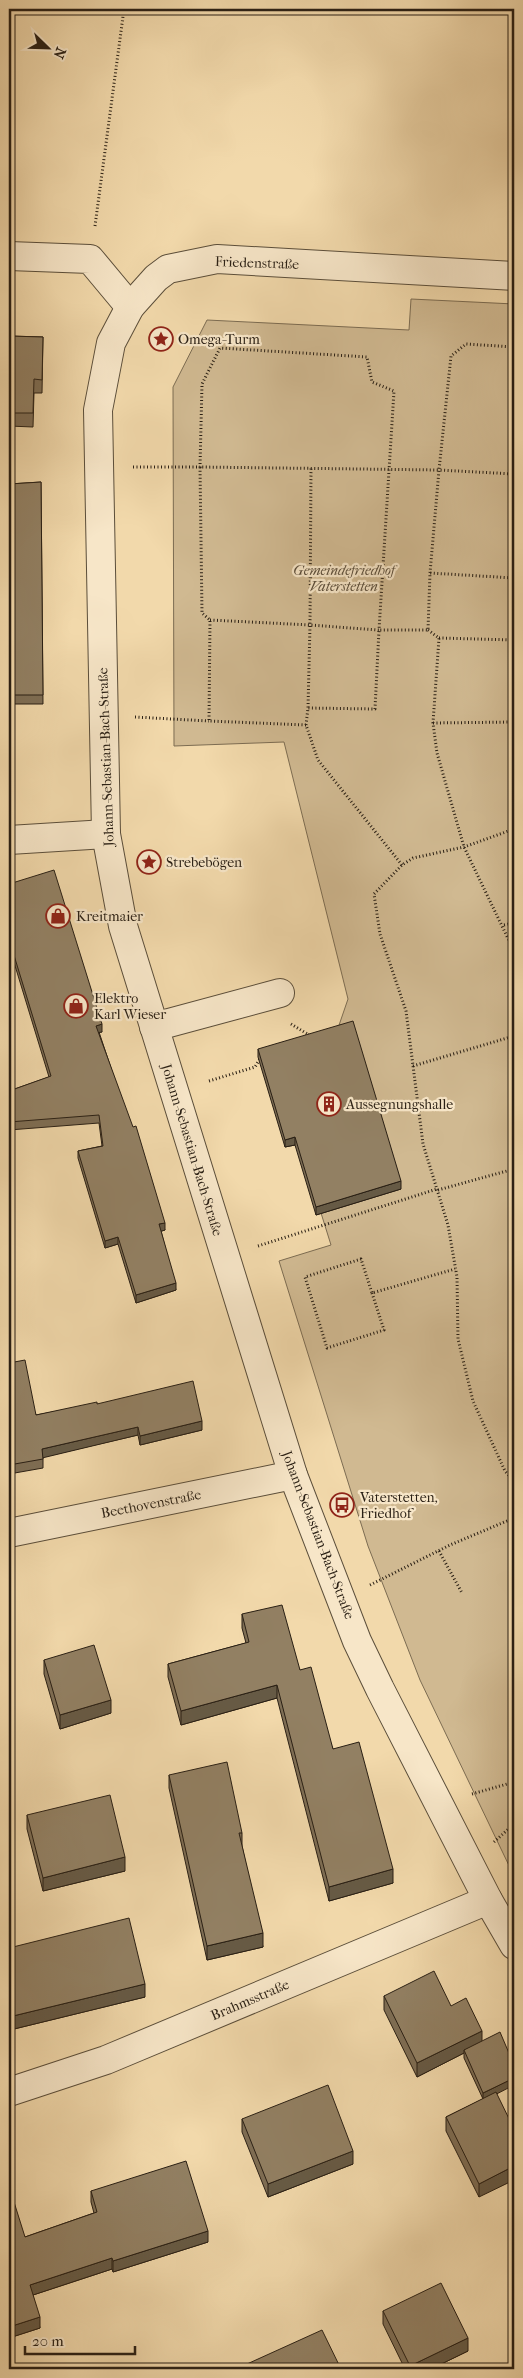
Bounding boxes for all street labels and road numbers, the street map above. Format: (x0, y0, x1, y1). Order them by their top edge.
street label: Friedenstraße (215, 253, 299, 273)
street label: Johann-Sebastian-Bach-Straße (94, 667, 118, 848)
street label: Johann-Sebastian-Bach-Straße (157, 1061, 226, 1238)
street label: Johann-Sebastian-Bach-Straße (278, 1447, 358, 1622)
street label: Beethovenstraße (100, 1486, 203, 1522)
street label: Brahmsstraße (208, 1976, 292, 2024)

